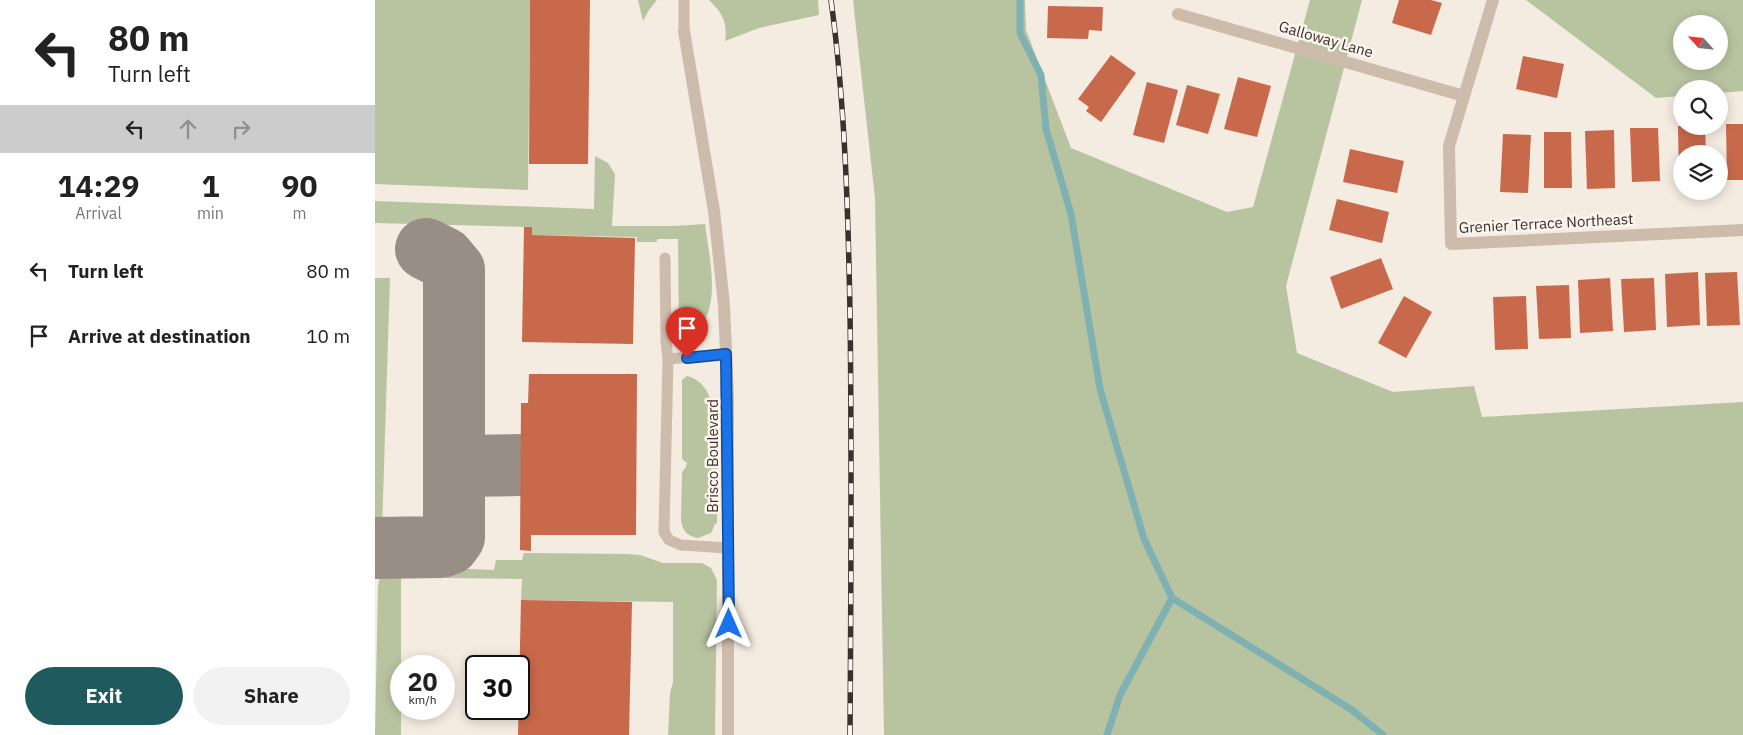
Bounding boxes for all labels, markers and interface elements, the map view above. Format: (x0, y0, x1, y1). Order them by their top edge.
text: 80 m (108, 15, 190, 61)
north arrow (1673, 15, 1727, 70)
map controls (1673, 15, 1728, 200)
street label: Galloway Lane (1277, 16, 1375, 62)
icon: left (25, 20, 90, 85)
text: Turn left (108, 59, 191, 88)
button: search (1673, 80, 1728, 135)
icon: left (121, 115, 149, 143)
icon: ahead (174, 115, 202, 143)
icon: right (227, 115, 255, 143)
button: layers (1673, 145, 1728, 200)
text: 14:29 (58, 166, 139, 205)
text: 1 (201, 166, 219, 205)
text: 90 (281, 166, 317, 205)
text: Arrival (75, 203, 122, 223)
text: min (197, 203, 224, 223)
text: m (292, 203, 306, 223)
street label: Grenier Terrace Northeast (1458, 209, 1634, 237)
icon: left (25, 257, 53, 285)
text: Turn left (68, 259, 144, 283)
text: 80 m (306, 259, 350, 283)
pin (666, 307, 708, 358)
icon: arrive (673, 314, 701, 342)
icon: arrive (25, 322, 53, 350)
text: Arrive at destination (68, 324, 251, 348)
text: 10 m (306, 324, 350, 348)
street label: Brisco Boulevard (703, 399, 722, 513)
position arrow (702, 597, 754, 649)
speed limit sign: 30 (465, 655, 530, 720)
text: 20 (407, 665, 438, 698)
button: Exit (25, 667, 183, 725)
button: Share (193, 667, 350, 725)
text: km/h (408, 692, 437, 707)

